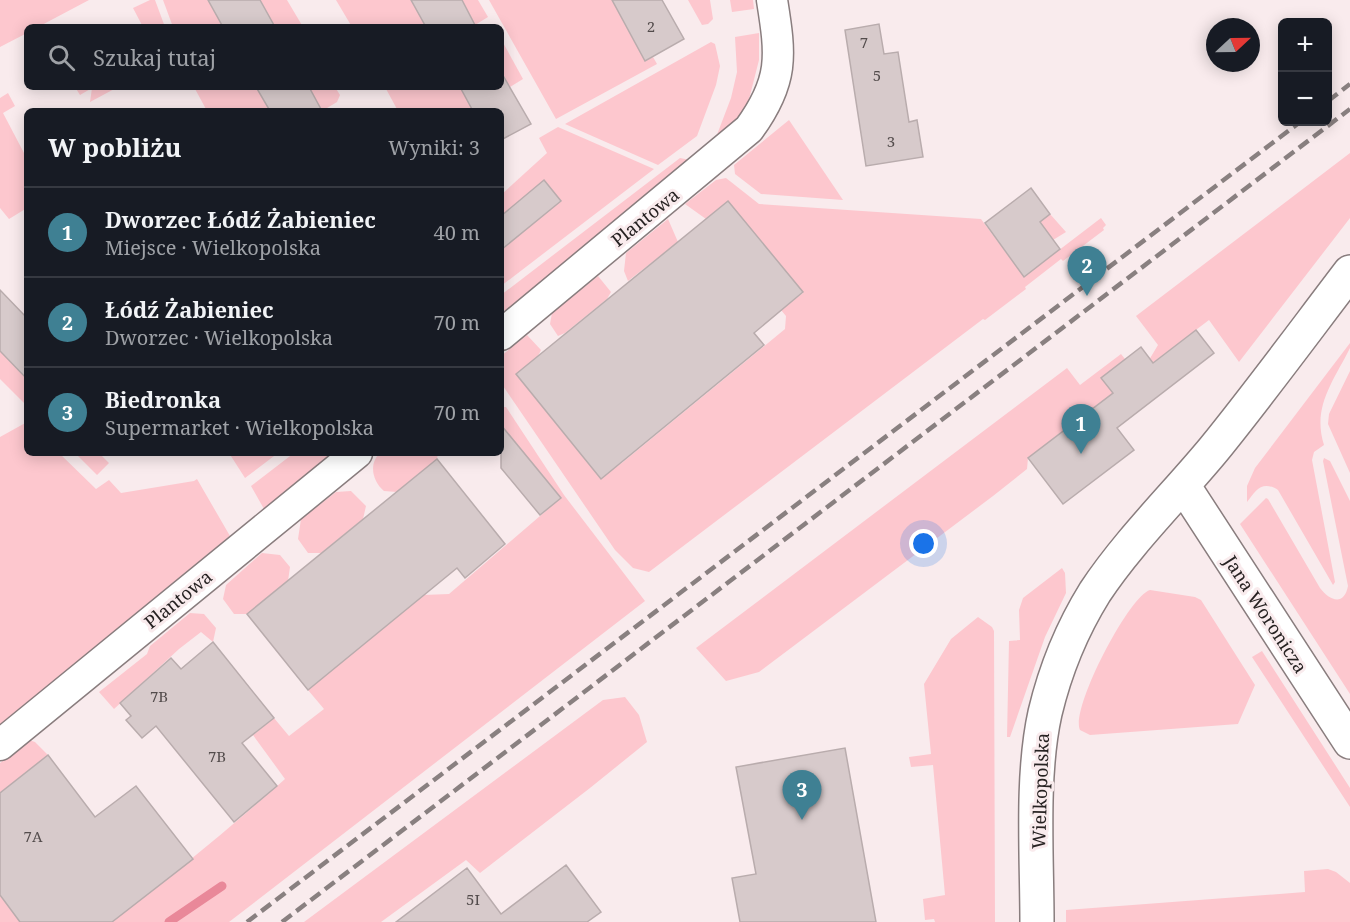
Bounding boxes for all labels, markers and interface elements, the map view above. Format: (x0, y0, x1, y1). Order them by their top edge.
house number: 2 (647, 16, 655, 36)
north arrow (1206, 18, 1260, 72)
map controls (1278, 18, 1332, 126)
button: + (1278, 18, 1332, 72)
search box (24, 24, 504, 90)
house number: 7 (860, 32, 868, 52)
icon: search (45, 41, 78, 74)
text: Szukaj tutaj (93, 42, 216, 72)
house number: 5 (873, 65, 881, 85)
button: − (1278, 72, 1332, 126)
text: W pobliżu (48, 129, 182, 165)
house number: 3 (887, 131, 895, 151)
text: Wyniki: 3 (388, 134, 480, 161)
street label: Plantowa (606, 182, 684, 252)
text: Dworzec Łódź Żabieniec (105, 204, 376, 234)
text: 1 (62, 219, 73, 246)
text: 40 m (434, 219, 480, 246)
text: Miejsce · Wielkopolska (105, 234, 321, 261)
pin: 2 (1068, 246, 1106, 296)
text: Łódź Żabieniec (105, 294, 274, 324)
text: 2 (62, 309, 73, 336)
text: 70 m (434, 309, 480, 336)
text: Dworzec · Wielkopolska (105, 324, 333, 351)
text: Biedronka (105, 384, 221, 414)
text: 3 (62, 399, 73, 426)
text: 70 m (434, 399, 480, 426)
pin: 1 (1062, 404, 1100, 454)
text: Supermarket · Wielkopolska (105, 414, 374, 441)
your location (909, 529, 938, 558)
street label: Jana Woronicza (1218, 550, 1313, 677)
street label: Plantowa (139, 564, 217, 634)
house number: 7B (150, 686, 168, 706)
street label: Wielkopolska (1026, 733, 1054, 849)
house number: 7B (208, 746, 226, 766)
pin: 3 (782, 770, 822, 820)
house number: 7A (24, 826, 43, 846)
house number: 5I (466, 889, 480, 909)

